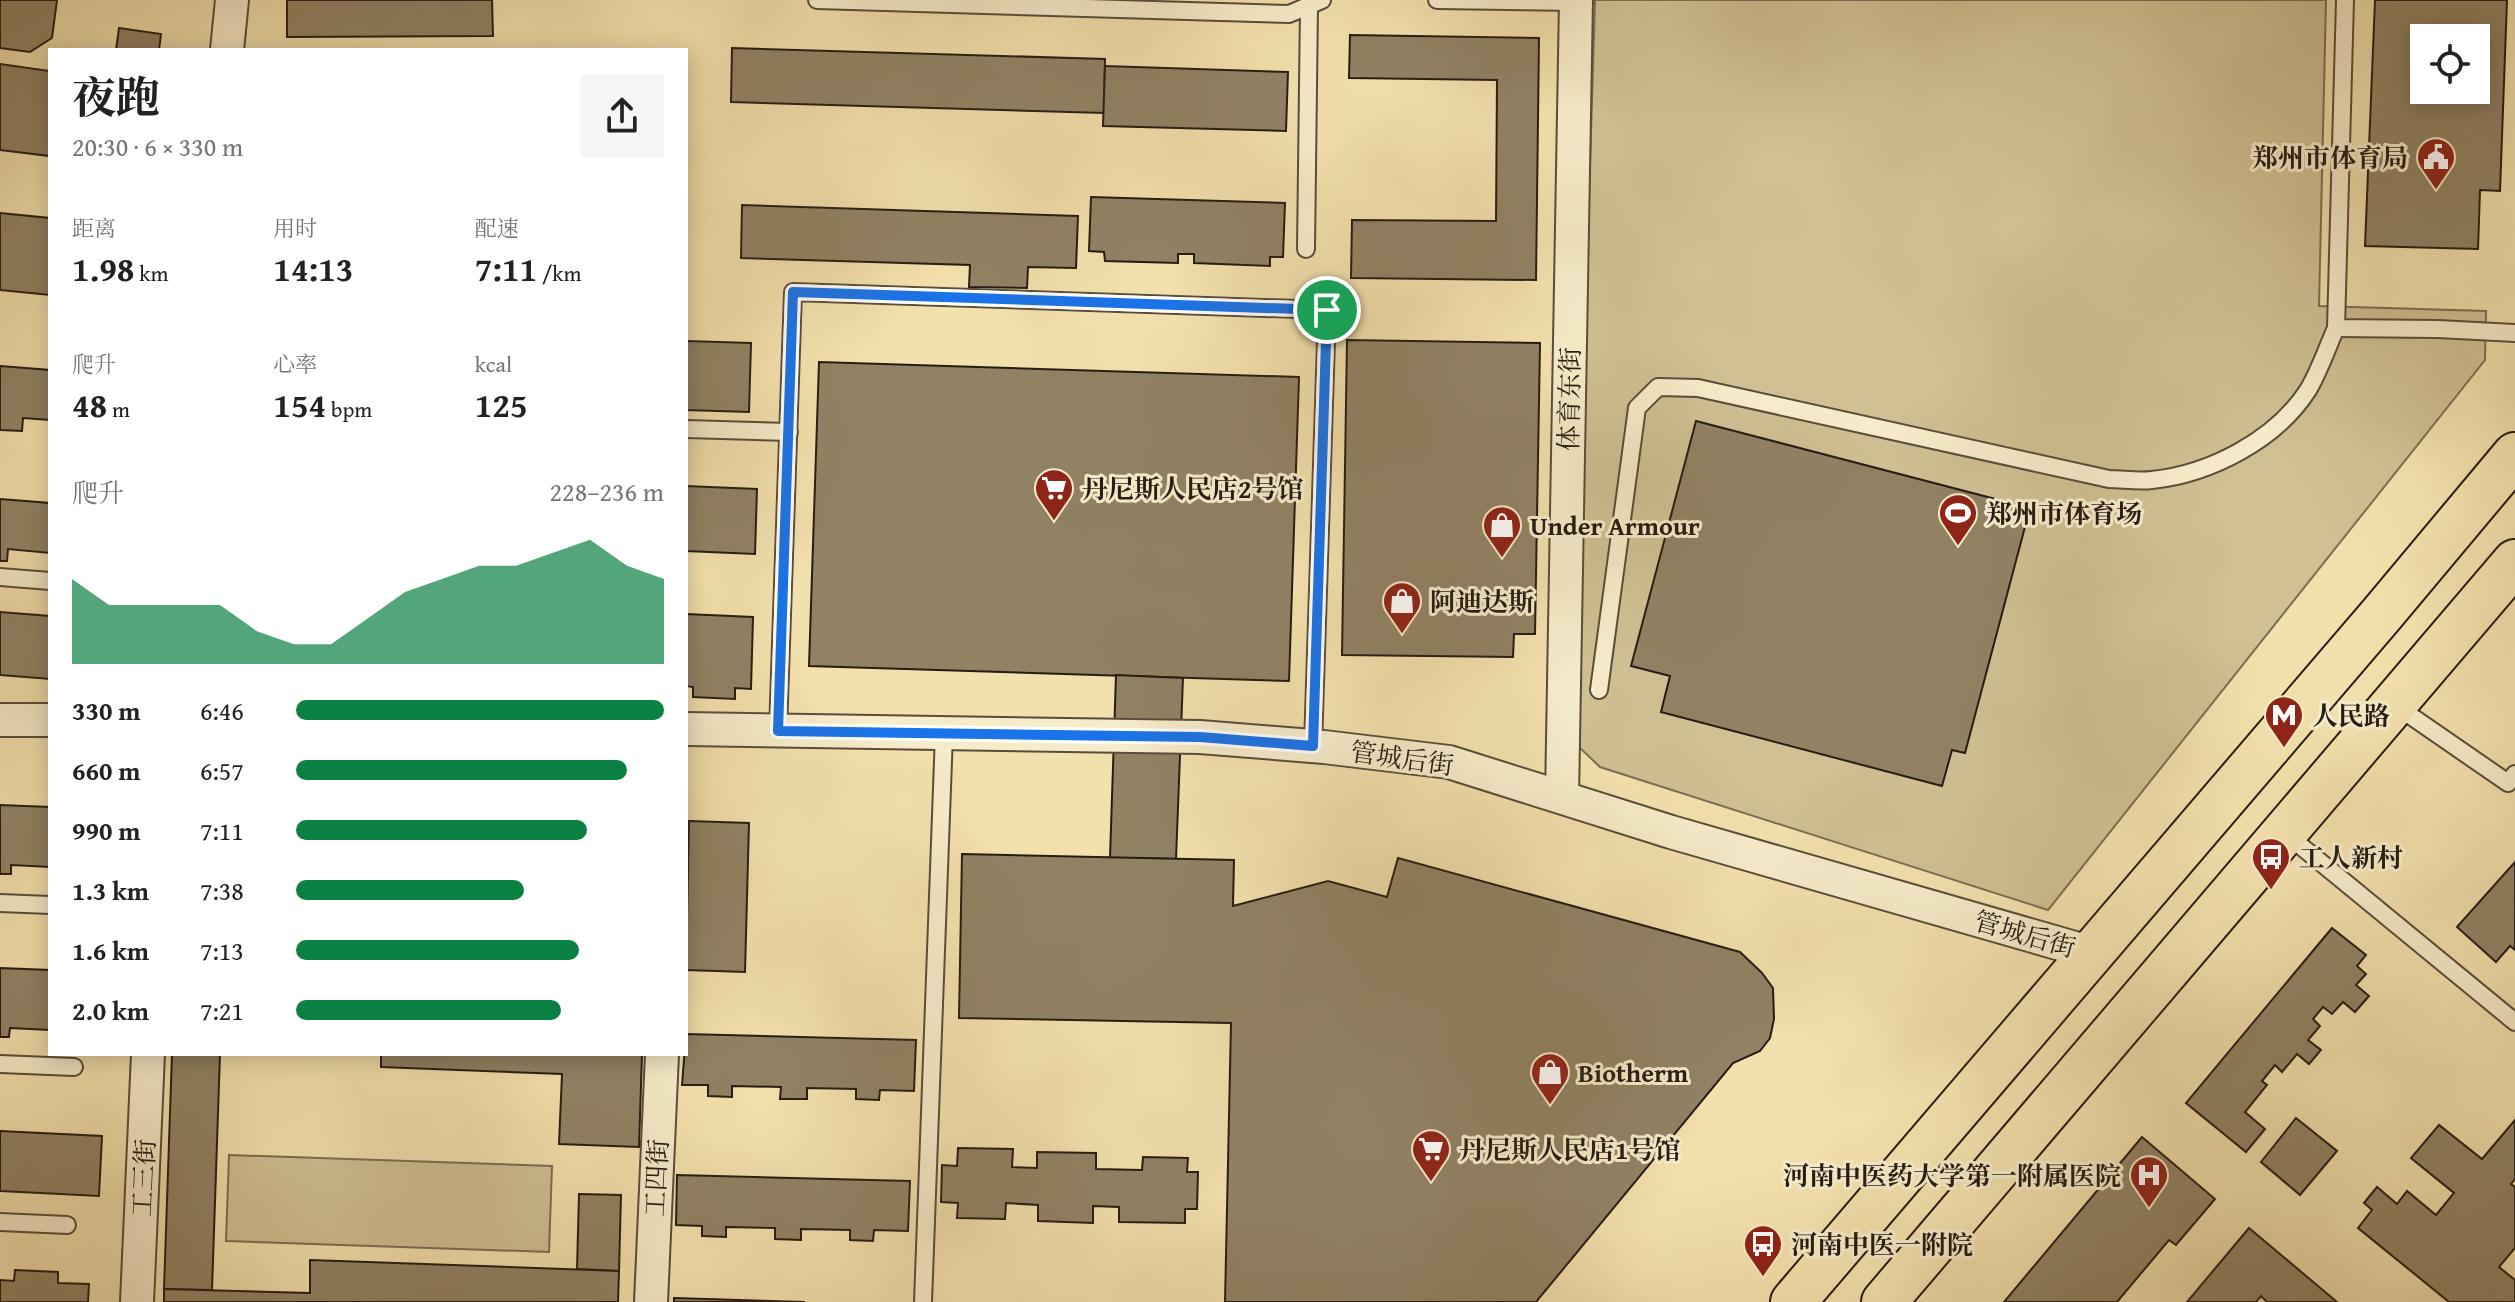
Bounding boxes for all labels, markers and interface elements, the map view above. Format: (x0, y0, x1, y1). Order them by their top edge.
map controls (2410, 24, 2490, 104)
button: locate (2410, 24, 2490, 104)
text: 夜跑 (72, 65, 160, 129)
button: share (580, 74, 664, 158)
text: 20:30 · 6 × 330 m (72, 127, 243, 166)
public building icon: 郑州市体育局 (2415, 136, 2457, 191)
place label: 郑州市体育局 (2252, 138, 2408, 177)
text: 距离 (72, 212, 116, 244)
text: 用时 (273, 212, 317, 244)
text: 配速 (475, 212, 519, 244)
text: 1.98 (72, 244, 134, 293)
text: 14:13 (273, 244, 353, 293)
text: 7:11 (475, 244, 537, 293)
text: km (134, 257, 168, 289)
text: /km (537, 257, 582, 289)
pin (1293, 276, 1361, 344)
icon: arrive (1305, 288, 1349, 332)
street label: 体育东街 (1549, 347, 1589, 451)
text: 爬升 (72, 348, 116, 380)
text: 心率 (273, 348, 317, 380)
text: kcal (475, 348, 512, 380)
text: 48 (72, 380, 107, 429)
text: 154 (273, 380, 326, 429)
text: 125 (475, 380, 528, 429)
text: m (107, 393, 130, 425)
text: bpm (326, 393, 372, 425)
supermarket icon: 丹尼斯人民店2号馆 (1033, 467, 1075, 522)
place label: 丹尼斯人民店2号馆 (1082, 469, 1303, 508)
text: 228–236 m (550, 472, 664, 511)
text: 爬升 (72, 473, 124, 512)
sports icon: 郑州市体育场 (1937, 492, 1979, 547)
place label: 郑州市体育场 (1986, 494, 2142, 533)
shop icon: Under Armour (1481, 504, 1523, 559)
place label: Under Armour (1530, 506, 1700, 545)
shop icon: 阿迪达斯 (1381, 580, 1423, 635)
place label: 阿迪达斯 (1430, 582, 1534, 621)
text: 330 m (72, 691, 140, 730)
text: 6:46 (200, 691, 244, 730)
metro station icon: 人民路 (2263, 694, 2305, 749)
place label: 人民路 (2312, 696, 2390, 735)
street label: 管城后街 (1348, 731, 1456, 785)
text: 660 m (72, 751, 140, 790)
text: 6:57 (200, 751, 244, 790)
text: 990 m (72, 811, 140, 850)
text: 7:11 (200, 811, 244, 850)
bus stop icon: 工人新村 (2250, 836, 2292, 891)
place label: 工人新村 (2299, 838, 2403, 877)
text: 1.3 km (72, 871, 149, 910)
text: 7:38 (200, 871, 244, 910)
street label: 管城后街 (1970, 901, 2080, 967)
text: 1.6 km (72, 931, 149, 970)
text: 7:13 (200, 931, 244, 970)
text: 2.0 km (72, 991, 149, 1030)
text: 7:21 (200, 991, 244, 1030)
shop icon: Biotherm (1529, 1051, 1571, 1106)
place label: Biotherm (1578, 1053, 1689, 1092)
supermarket icon: 丹尼斯人民店1号馆 (1410, 1128, 1452, 1183)
place label: 丹尼斯人民店1号馆 (1459, 1130, 1680, 1169)
street label: 工三街 (121, 1138, 165, 1218)
street label: 工四街 (634, 1138, 678, 1218)
hospital icon: 河南中医药大学第一附属医院 (2128, 1154, 2170, 1209)
place label: 河南中医药大学第一附属医院 (1783, 1156, 2121, 1195)
bus stop icon: 河南中医一附院 (1742, 1223, 1784, 1278)
place label: 河南中医一附院 (1791, 1225, 1973, 1264)

